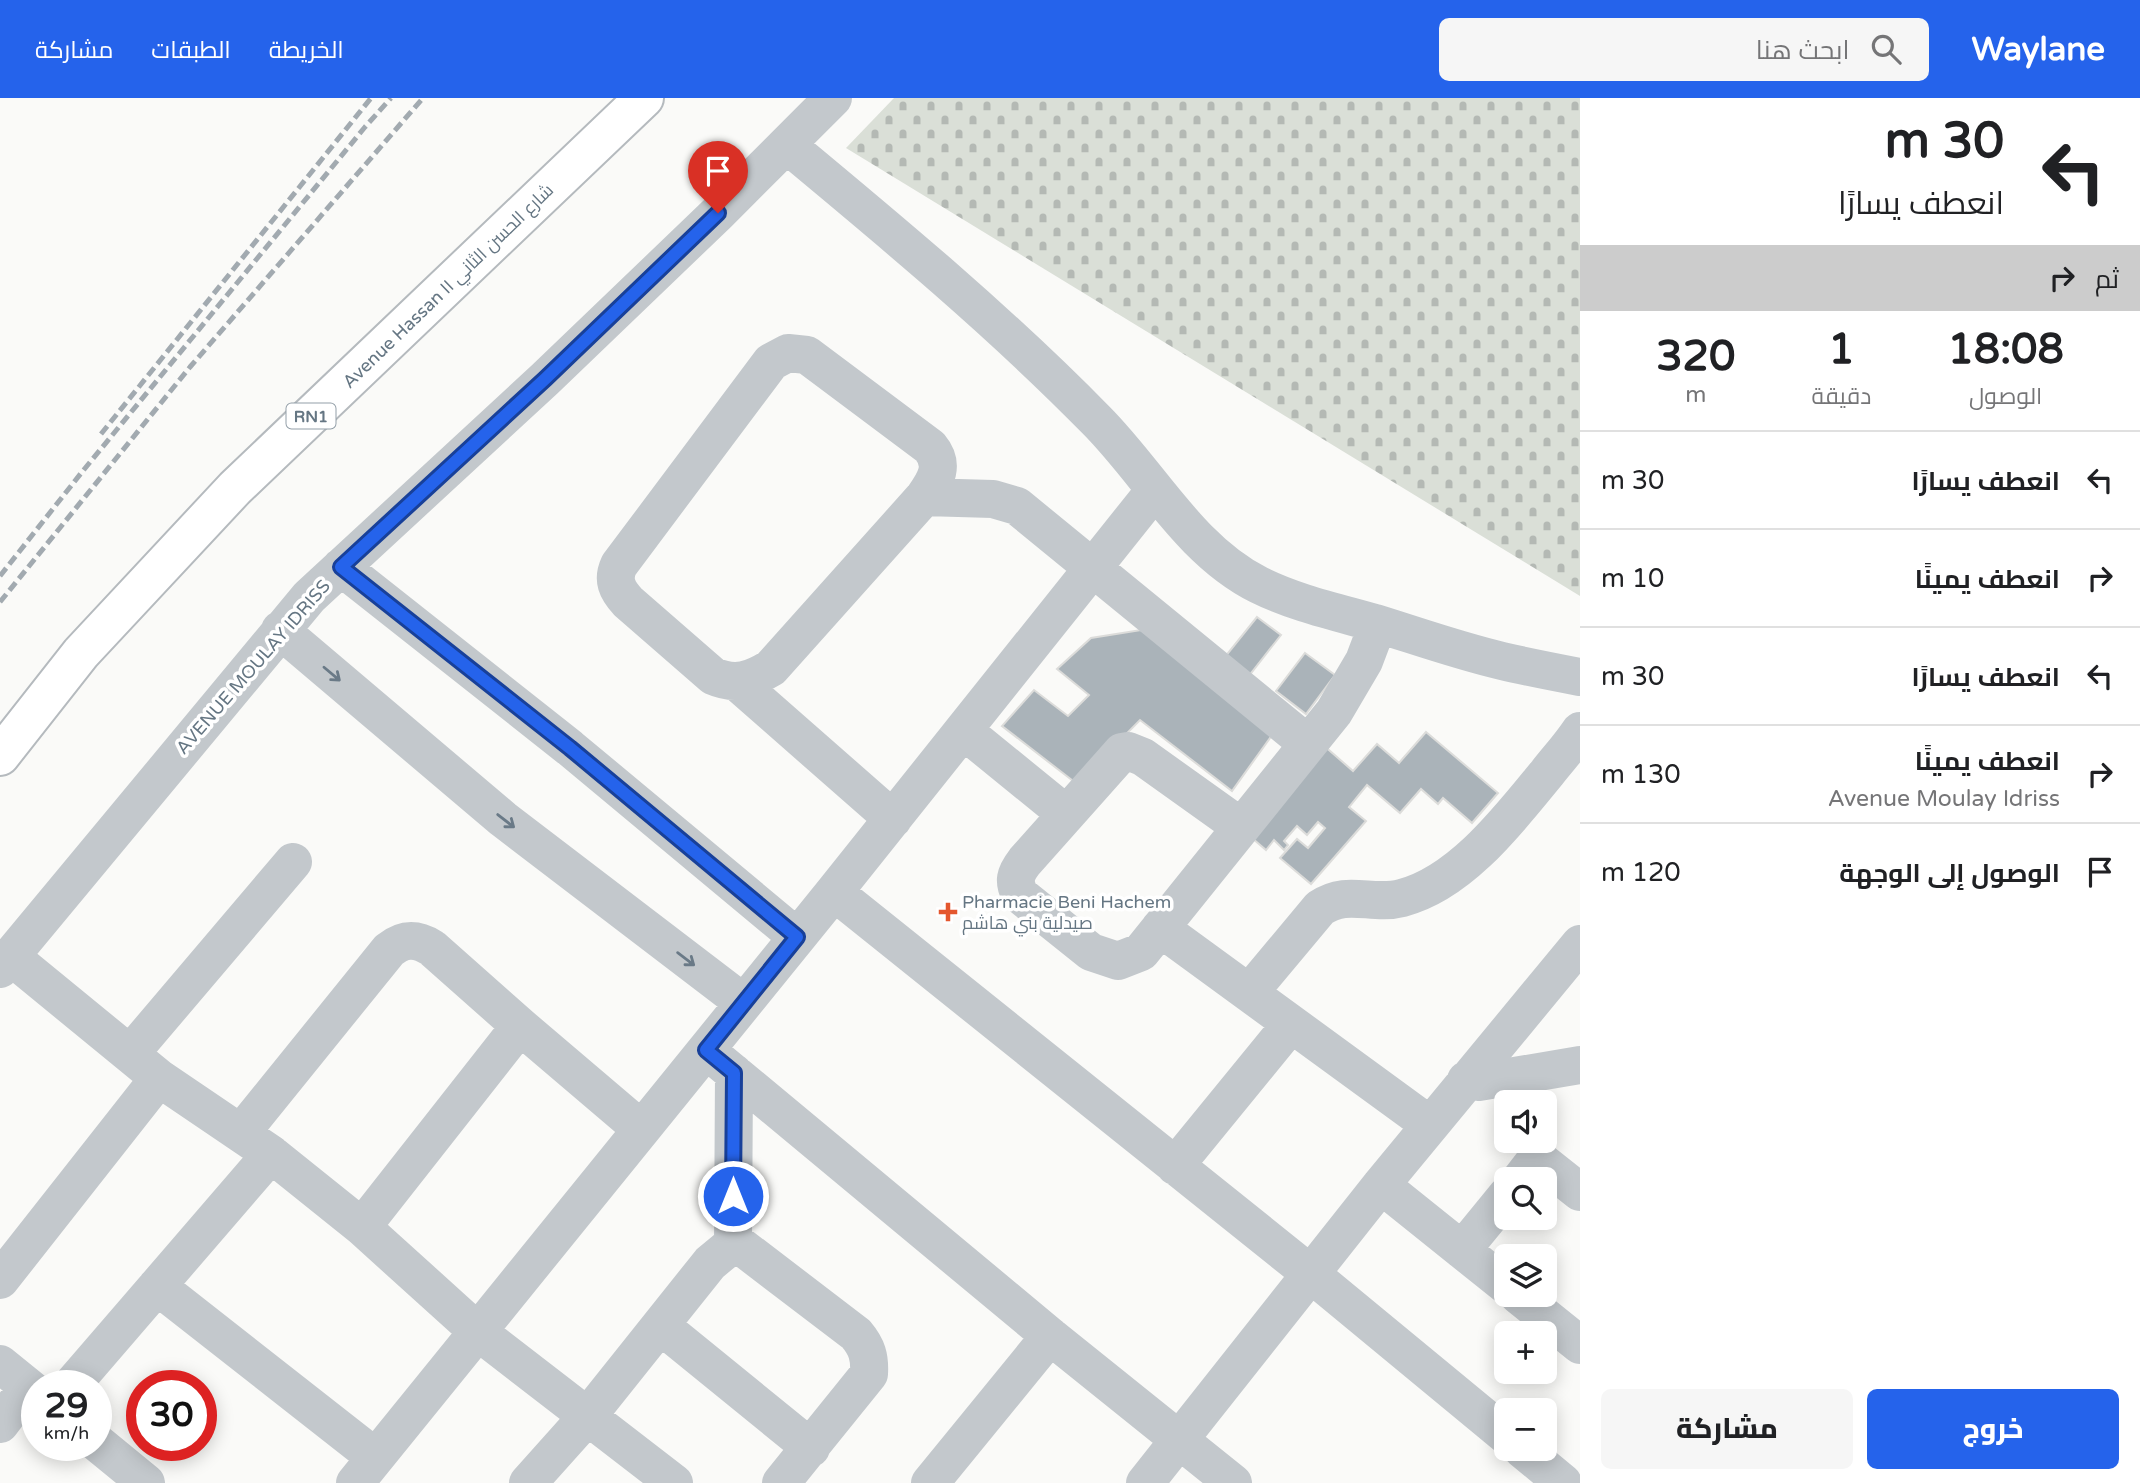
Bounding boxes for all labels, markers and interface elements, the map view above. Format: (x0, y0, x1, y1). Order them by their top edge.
search box (1439, 18, 1929, 81)
icon: search (1867, 30, 1905, 68)
text: Waylane (1971, 30, 2105, 69)
text: ابحث هنا (1756, 35, 1849, 66)
text: مشاركة (35, 36, 113, 65)
text: الطبقات (151, 36, 231, 65)
text: الخريطة (269, 36, 344, 65)
text: 30 m (1885, 112, 2004, 171)
icon: left (2028, 126, 2119, 217)
pin (688, 141, 748, 213)
icon: arrive (699, 152, 737, 190)
street label: Avenue Hassan II شارع الحسن الثاني (338, 179, 560, 395)
text: انعطف يسارًا (1838, 185, 2004, 223)
icon: right (2043, 259, 2081, 297)
text: ثم (2095, 264, 2119, 295)
text: 1 (1828, 324, 1855, 375)
text: 18:08 (1947, 324, 2064, 375)
text: 320 (1656, 331, 1735, 382)
text: m (1685, 381, 1706, 409)
text: دقيقة (1811, 383, 1871, 411)
text: الوصول (1969, 383, 2042, 411)
road number: RN1 (286, 404, 336, 428)
icon: left (2081, 461, 2119, 499)
text: 30 m (1601, 465, 1664, 496)
text: انعطف يسارًا (1911, 466, 2060, 497)
icon: right (2081, 559, 2119, 597)
text: 10 m (1601, 563, 1664, 594)
text: انعطف يمينًا (1915, 564, 2060, 595)
street label: AVENUE MOULAY IDRISS (171, 575, 335, 759)
icon: left (2081, 657, 2119, 695)
text: 30 m (1601, 661, 1664, 692)
text: انعطف يسارًا (1911, 662, 2060, 693)
one-way arrow (323, 666, 341, 682)
text: انعطف يمينًا (1915, 746, 2060, 777)
icon: right (2081, 755, 2119, 793)
text: 130 m (1601, 759, 1681, 790)
text: Avenue Moulay Idriss (1828, 785, 2060, 813)
one-way arrow (496, 813, 514, 829)
icon: arrive (2081, 853, 2119, 891)
text: 120 m (1601, 857, 1681, 888)
text: الوصول إلى الوجهة (1839, 858, 2060, 889)
place label: Pharmacie Beni Hachem صيدلية بني هاشم (962, 891, 1171, 937)
marker: Pharmacie Beni Hachem صيدلية بني هاشم (940, 904, 956, 920)
one-way arrow (677, 952, 695, 967)
map controls (1494, 1090, 1557, 1461)
button: sound (1494, 1090, 1557, 1153)
position arrow (696, 1159, 770, 1233)
button: search (1494, 1167, 1557, 1230)
button: layers (1494, 1244, 1557, 1307)
button: + (1494, 1321, 1557, 1384)
speed limit sign: 30 (126, 1370, 217, 1461)
text: 29 (45, 1385, 88, 1427)
button: مشاركة (1601, 1389, 1853, 1469)
button: خروج (1867, 1389, 2119, 1469)
button: − (1494, 1398, 1557, 1461)
text: km/h (44, 1422, 89, 1444)

